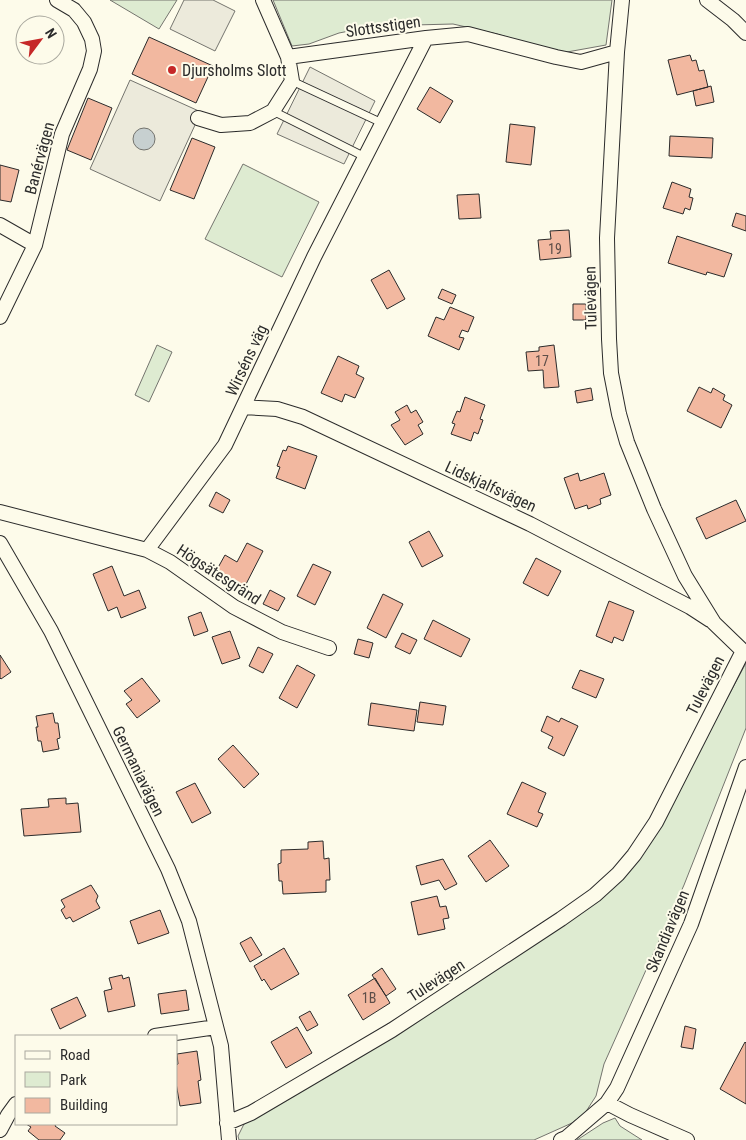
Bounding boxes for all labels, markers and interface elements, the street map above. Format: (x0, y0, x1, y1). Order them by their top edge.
street label: Slottsstigen (344, 12, 422, 41)
north arrow (15, 15, 65, 65)
text: N (42, 25, 60, 41)
place label: Djursholms Slott (182, 61, 287, 80)
marker: Djursholms Slott (166, 64, 178, 76)
street label: Banérvägen (21, 120, 58, 196)
house number: 19 (548, 241, 562, 257)
street label: Tulevägen (580, 266, 601, 330)
street label: Wirséns väg (222, 322, 271, 399)
house number: 17 (535, 353, 549, 369)
street label: Lidskjalfsvägen (442, 457, 539, 516)
street label: Högsätesgränd (173, 540, 264, 609)
street label: Tulevägen (682, 652, 728, 718)
street label: Germaniavägen (109, 723, 169, 819)
street label: Skandiavägen (642, 887, 693, 975)
street label: Tulevägen (404, 955, 468, 1006)
house number: 1B (362, 990, 376, 1006)
legend (15, 1035, 178, 1125)
text: Road (60, 1046, 90, 1064)
text: Park (60, 1071, 87, 1089)
text: Building (60, 1096, 108, 1114)

